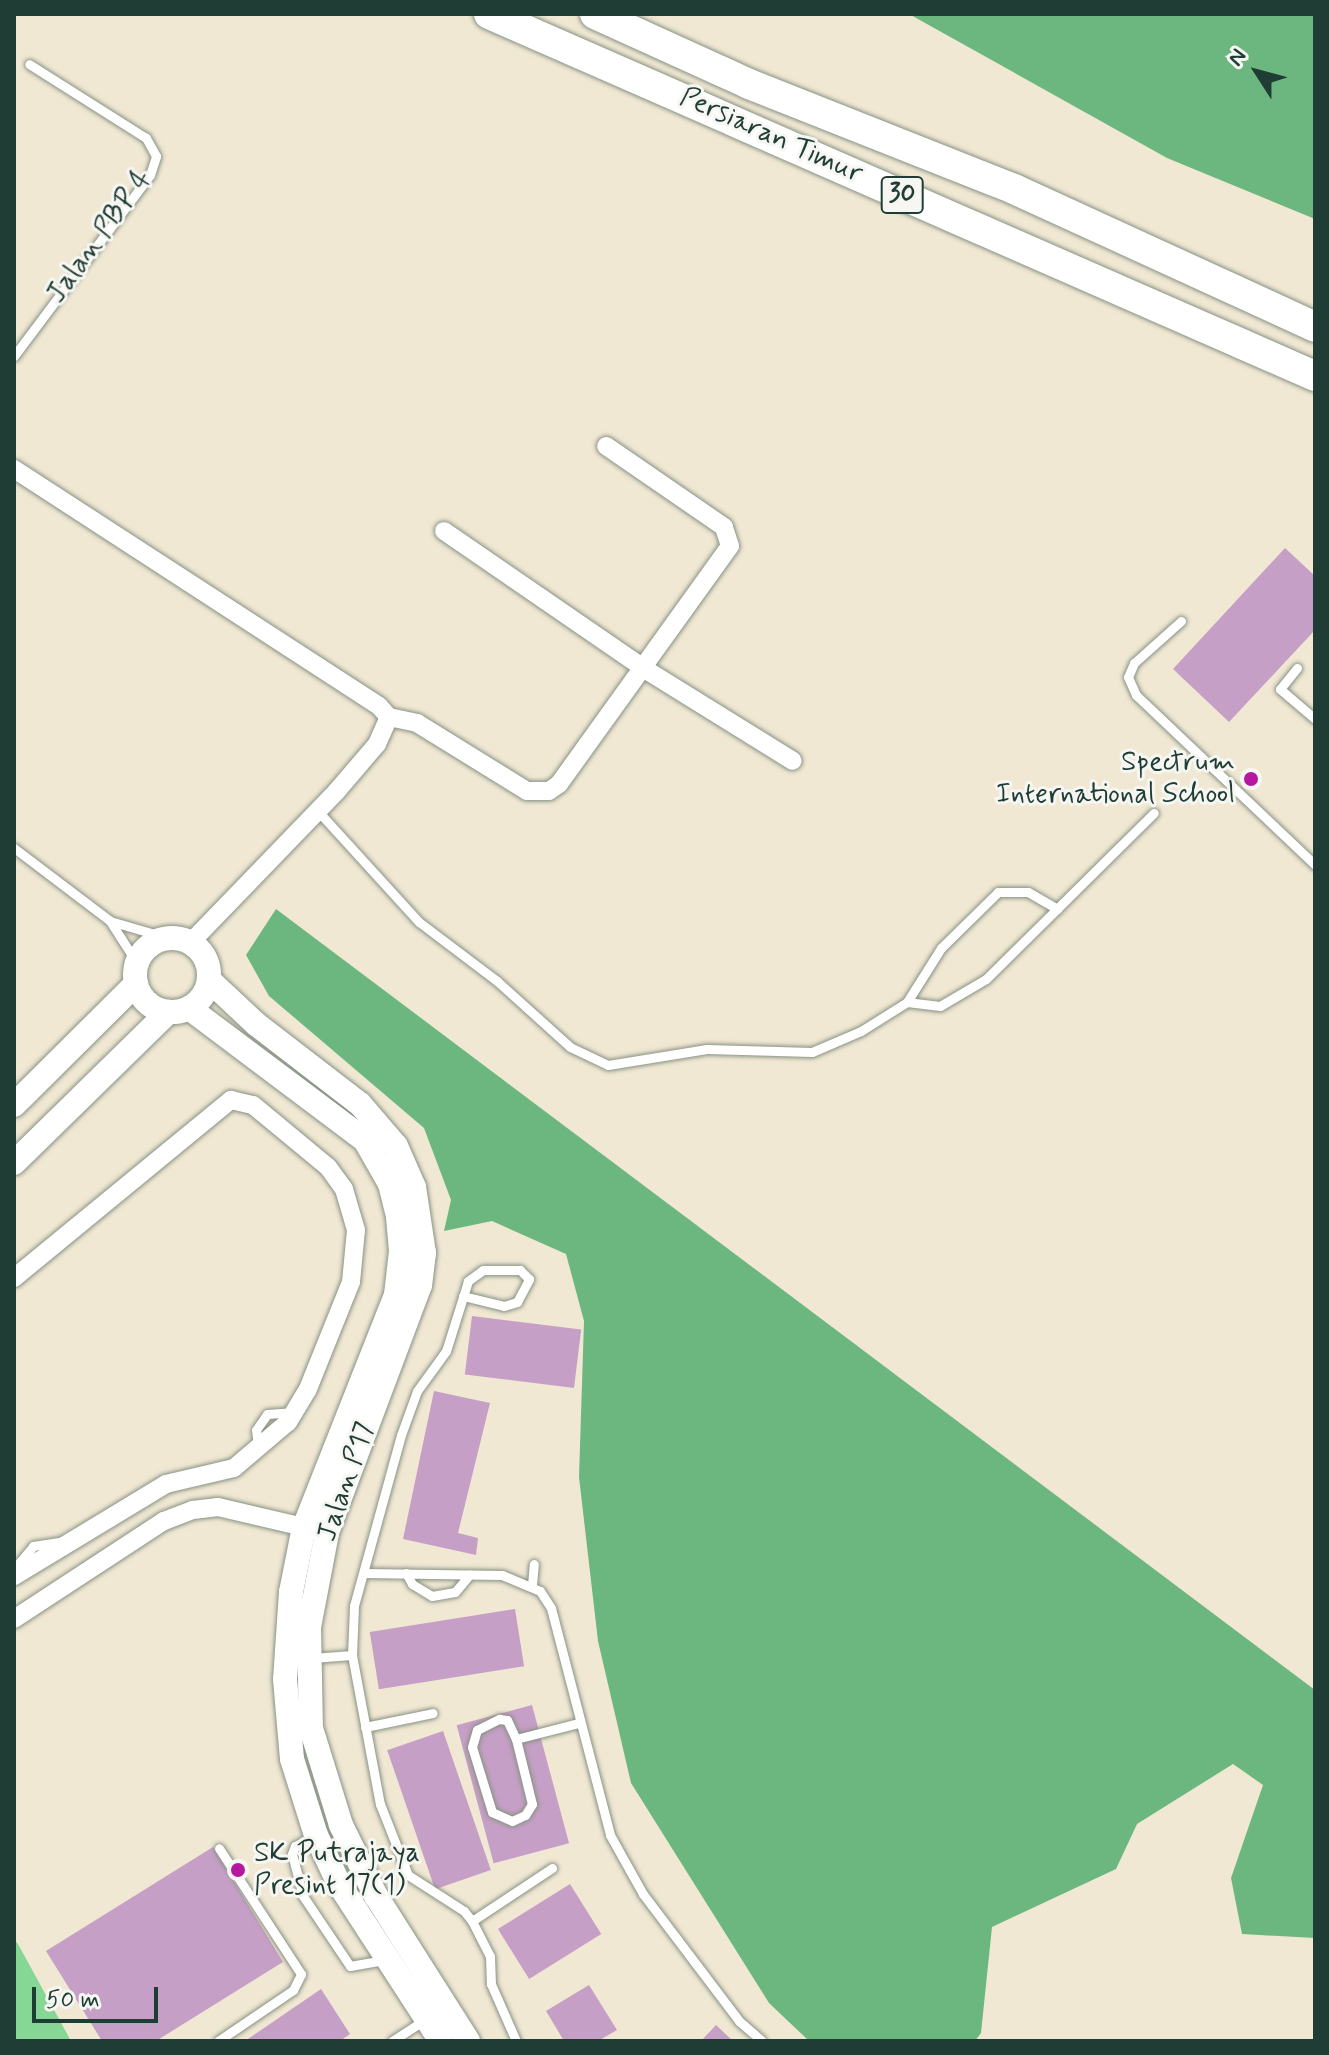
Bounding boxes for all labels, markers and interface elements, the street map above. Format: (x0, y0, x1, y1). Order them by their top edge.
north arrow (1217, 32, 1297, 112)
text: N (1222, 44, 1253, 72)
street label: Persiaran Timur (676, 81, 866, 191)
street label: Jalan PBP 4 (40, 164, 160, 310)
road number: 30 (880, 173, 924, 217)
place label: Spectrum International School (996, 746, 1235, 812)
marker: Spectrum International School (1242, 770, 1260, 788)
street label: Jalan P17 (311, 1418, 383, 1546)
place label: SK Putrajaya Presint 17(1) (254, 1837, 415, 1903)
marker: SK Putrajaya Presint 17(1) (229, 1861, 247, 1879)
scale bar (36, 1971, 162, 2021)
text: 50 m (46, 1985, 100, 2016)

